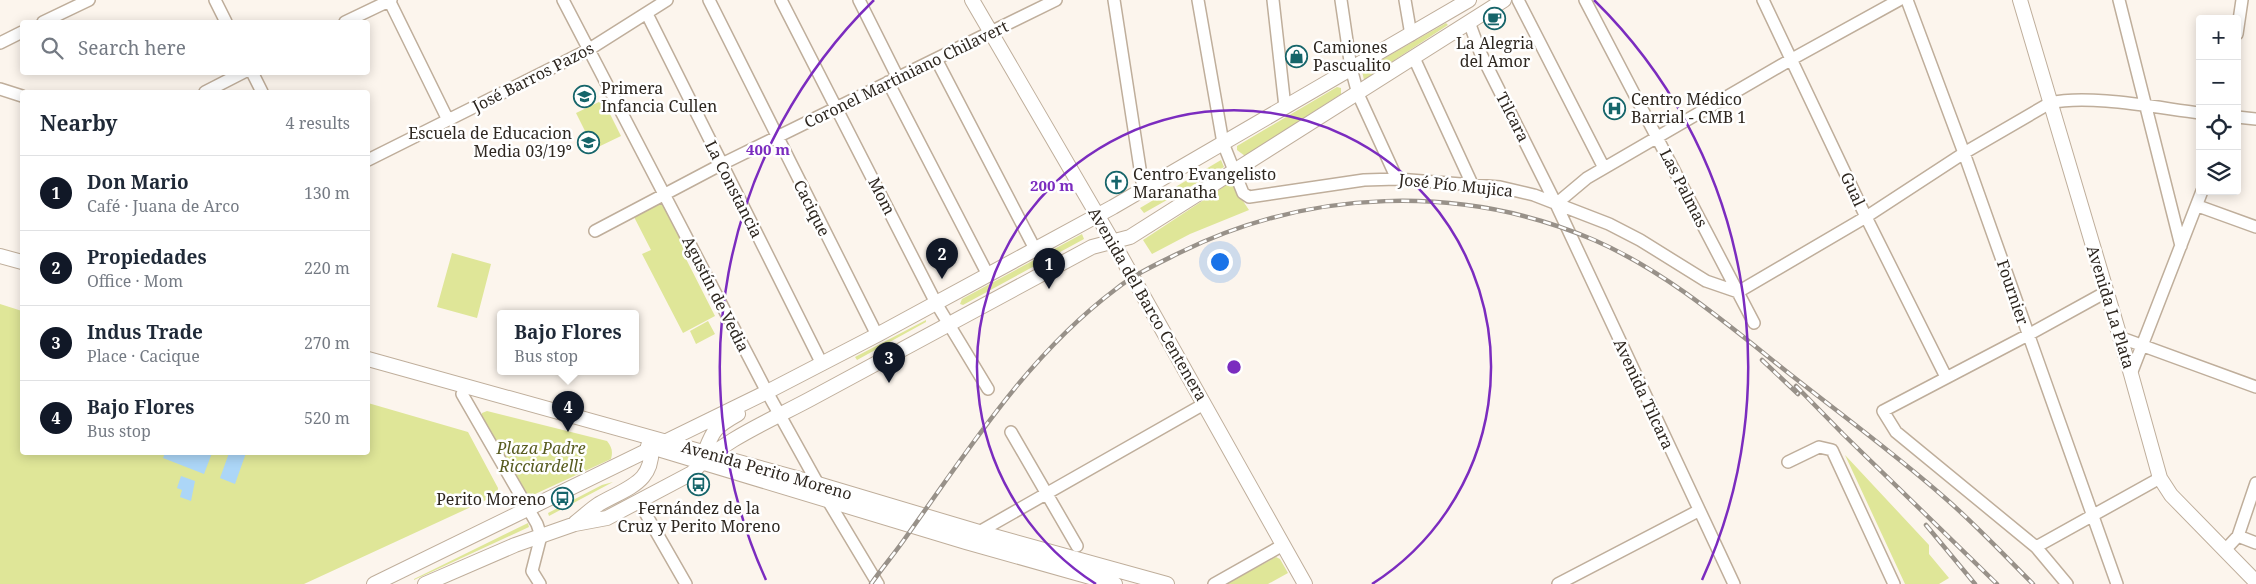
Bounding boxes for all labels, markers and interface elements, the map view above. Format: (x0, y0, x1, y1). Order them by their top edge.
cafe icon: La Alegria del Amor (1483, 7, 1507, 31)
street label: Coronel Martiniano Chilavert (800, 15, 1012, 133)
map controls (2196, 15, 2241, 195)
button: + (2196, 15, 2241, 60)
search box (20, 20, 370, 75)
place label: La Alegria del Amor (1456, 32, 1534, 72)
icon: search (38, 34, 66, 62)
text: Search here (78, 35, 186, 61)
place label: Camiones Pascualito (1313, 36, 1391, 76)
street label: José Barros Pazos (468, 37, 597, 118)
shop icon: Camiones Pascualito (1285, 44, 1309, 68)
button: − (2196, 60, 2241, 105)
place label: Primera Infancia Cullen (601, 77, 717, 117)
school or university icon: Primera Infancia Cullen (573, 85, 597, 109)
street label: Tilcara (1491, 88, 1535, 146)
place label: Centro Médico Barrial - CMB 1 (1631, 88, 1746, 128)
hospital icon: Centro Médico Barrial - CMB 1 (1603, 96, 1627, 120)
button: locate (2196, 105, 2241, 150)
text: Nearby (40, 109, 118, 137)
text: 4 results (286, 112, 350, 134)
place label: Escuela de Educacion Media 03/19° (408, 122, 572, 162)
school or university icon: Escuela de Educacion Media 03/19° (576, 130, 600, 154)
street label: La Constancia (700, 136, 768, 242)
text: 400 m (746, 139, 790, 159)
street label: Las Palmas (1655, 145, 1713, 231)
button: layers (2196, 150, 2241, 195)
place label: Centro Evangelisto Maranatha (1133, 163, 1276, 203)
street label: José Pío Mujica (1397, 168, 1514, 202)
street label: Gual (1836, 168, 1870, 210)
text: Don Mario (87, 169, 189, 195)
church icon: Centro Evangelisto Maranatha (1105, 171, 1129, 195)
street label: Mom (863, 173, 901, 219)
text: 200 m (1030, 175, 1074, 195)
street label: Cacique (788, 176, 836, 240)
text: 1 (51, 182, 61, 204)
text: 130 m (304, 182, 350, 204)
text: Café · Juana de Arco (87, 195, 239, 217)
street label: Avenida del Barco Centenera (1083, 203, 1213, 405)
street label: Agustín de Vedia (677, 232, 755, 356)
pin: 2 (926, 238, 958, 279)
street label: Avenida La Plata (2082, 243, 2140, 371)
text: Propiedades (87, 244, 207, 270)
pin: 1 (1033, 248, 1065, 289)
your location (1207, 249, 1233, 275)
text: 2 (51, 257, 61, 279)
text: 220 m (304, 257, 350, 279)
street label: Fournier (1992, 257, 2035, 328)
text: Office · Mom (87, 270, 183, 292)
popup (497, 310, 639, 375)
text: Indus Trade (87, 319, 203, 345)
text: Bajo Flores (514, 319, 622, 345)
text: 3 (51, 332, 61, 354)
text: 270 m (304, 332, 350, 354)
street label: Avenida Tilcara (1609, 335, 1679, 453)
pin: 3 (873, 342, 905, 383)
text: Place · Cacique (87, 345, 200, 367)
text: Bus stop (514, 345, 578, 367)
centre of rings (1225, 358, 1243, 376)
pin: 4 (552, 391, 584, 432)
text: Bajo Flores (87, 394, 194, 420)
text: 4 (51, 407, 61, 429)
text: 520 m (304, 407, 350, 429)
text: Bus stop (87, 420, 151, 442)
street label: Avenida Perito Moreno (679, 435, 855, 505)
park label: Plaza Padre Ricciardelli (495, 437, 586, 477)
bus stop icon: Fernández de la Cruz y Perito Moreno (687, 472, 711, 496)
bus stop icon: Perito Moreno (550, 487, 574, 511)
place label: Perito Moreno (436, 488, 546, 510)
place label: Fernández de la Cruz y Perito Moreno (618, 497, 780, 537)

